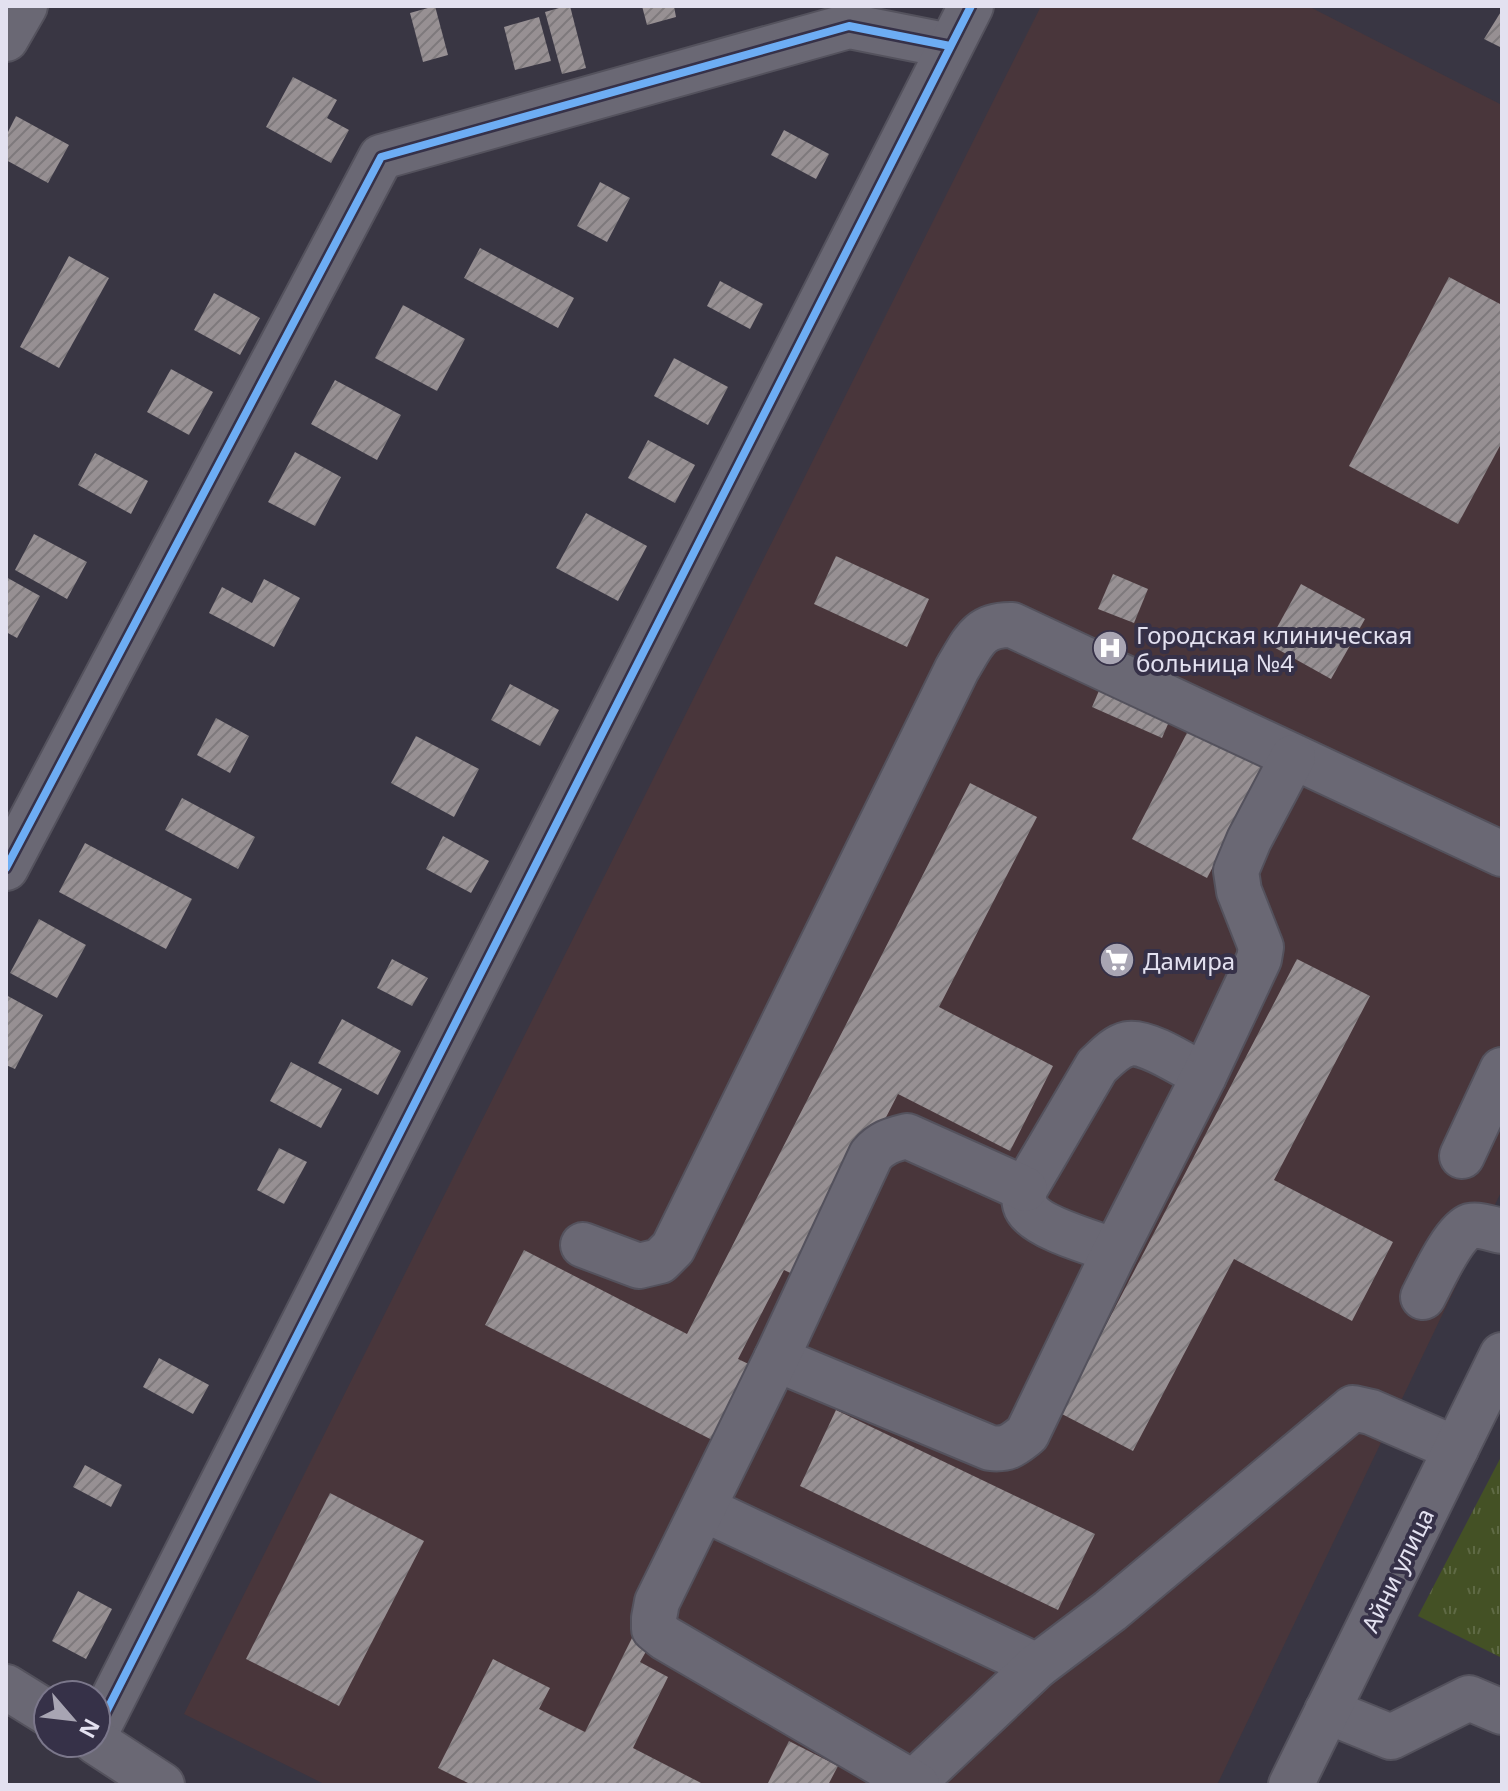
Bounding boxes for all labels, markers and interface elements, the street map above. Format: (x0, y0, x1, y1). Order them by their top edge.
place label: Городская клиническая больница №4 (1136, 618, 1412, 679)
hospital icon: Городская клиническая больница №4 (1091, 629, 1129, 667)
supermarket icon: Дамира (1098, 941, 1136, 979)
place label: Дамира (1143, 944, 1235, 977)
street label: Айни улица (1353, 1502, 1441, 1638)
north arrow (32, 1679, 112, 1759)
text: N (73, 1714, 108, 1744)

